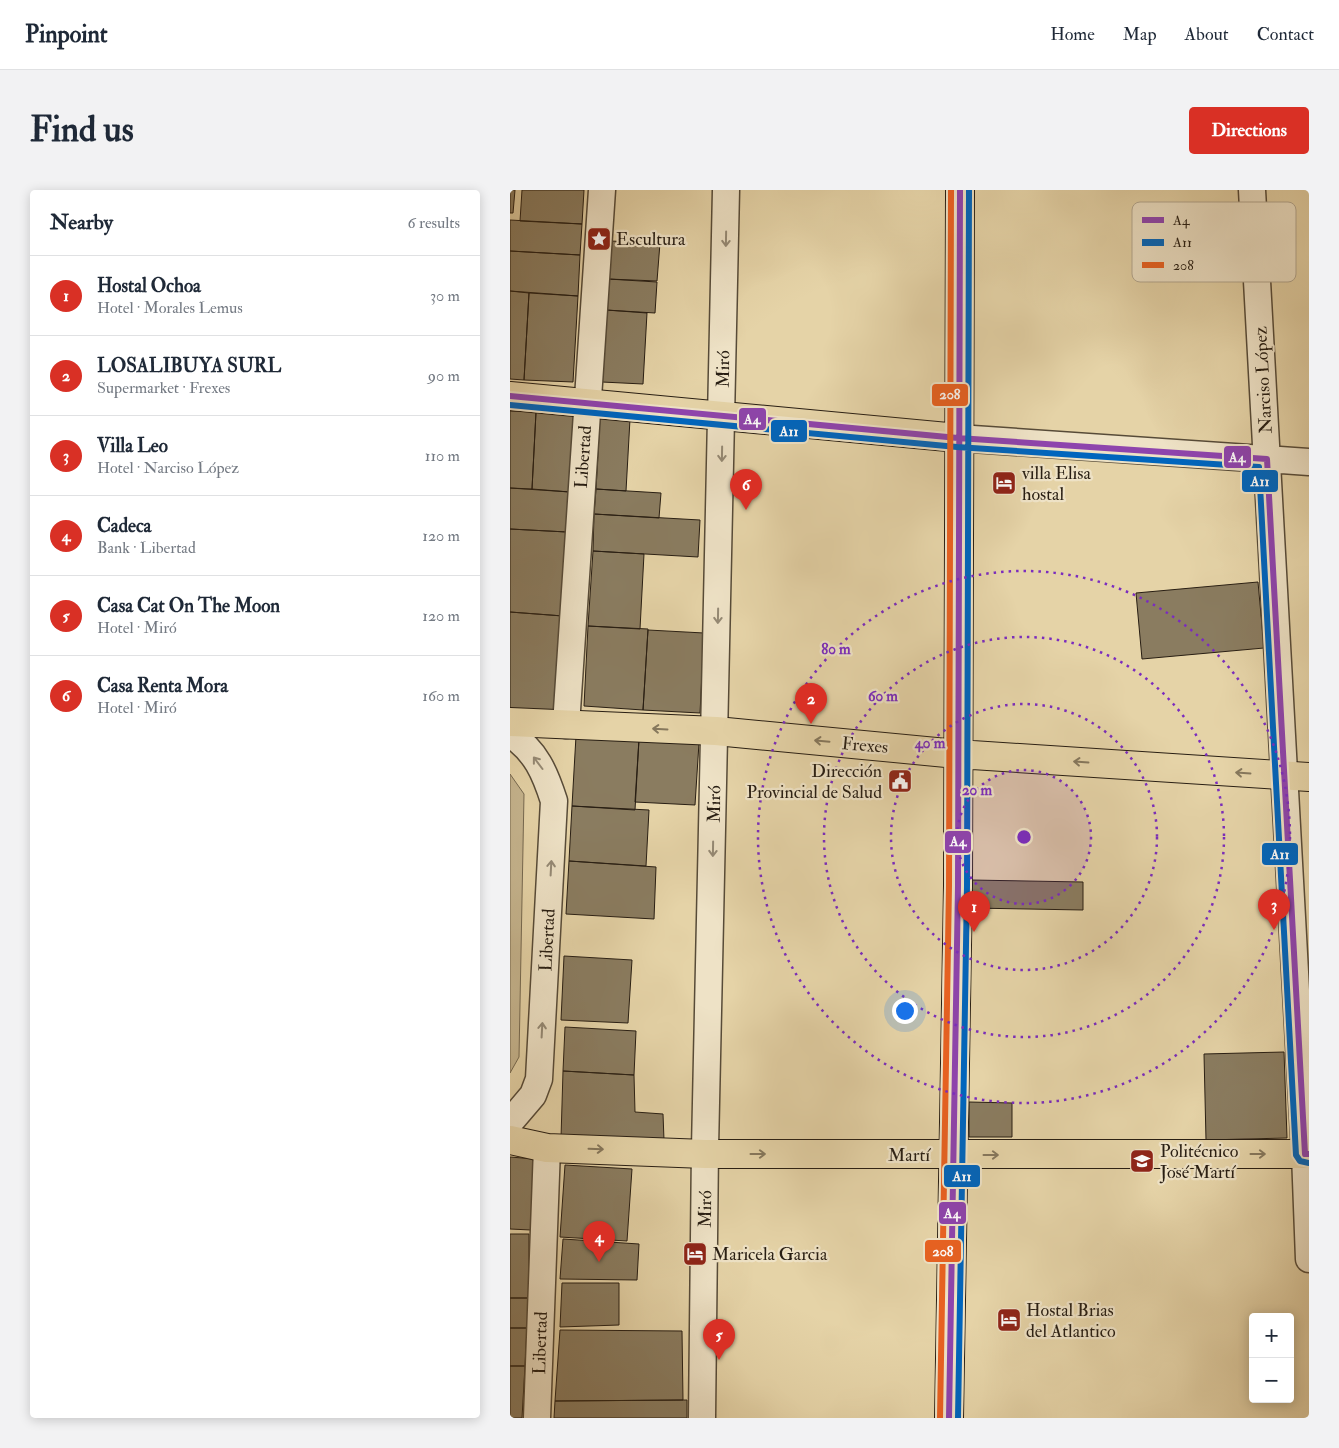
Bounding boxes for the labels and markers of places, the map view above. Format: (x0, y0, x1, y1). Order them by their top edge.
place icon: Escultura (586, 226, 612, 252)
place label: Escultura (616, 228, 686, 251)
place label: villa Elisa hostal (1021, 462, 1091, 506)
pin: 6 (730, 469, 762, 510)
hotel icon: villa Elisa hostal (991, 470, 1017, 496)
pin: 2 (795, 683, 827, 724)
place label: Dirección Provincial de Salud (747, 760, 882, 804)
public building icon: Dirección Provincial de Salud (887, 768, 913, 794)
centre of rings (1015, 828, 1033, 846)
pin: 3 (1258, 889, 1290, 930)
pin: 1 (958, 891, 990, 932)
place label: Politécnico José Martí (1159, 1140, 1239, 1184)
school or university icon: Politécnico José Martí (1129, 1148, 1155, 1174)
pin: 4 (583, 1221, 615, 1262)
hotel icon: Maricela Garcia (682, 1241, 708, 1267)
place label: Maricela Garcia (712, 1243, 828, 1266)
place label: Hostal Brias del Atlantico (1026, 1299, 1116, 1343)
hotel icon: Hostal Brias del Atlantico (996, 1307, 1022, 1333)
pin: 5 (703, 1319, 735, 1360)

